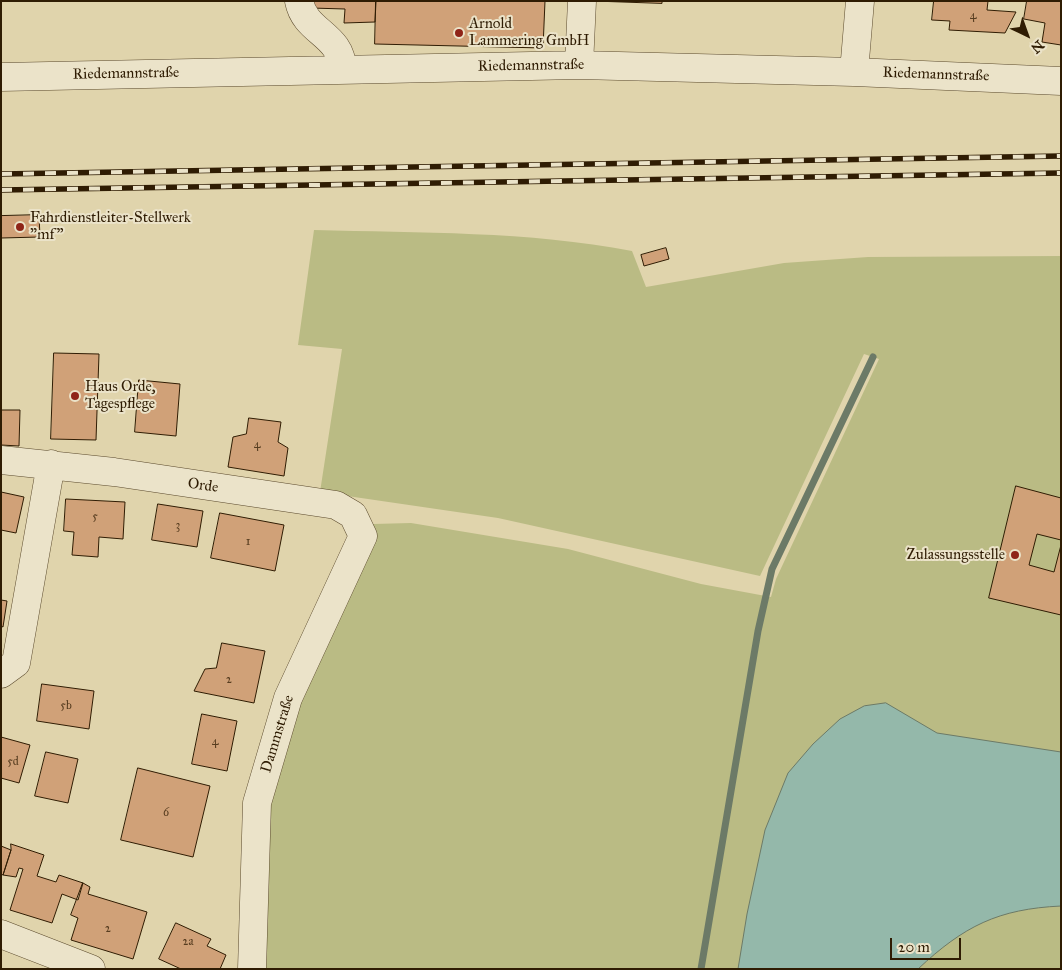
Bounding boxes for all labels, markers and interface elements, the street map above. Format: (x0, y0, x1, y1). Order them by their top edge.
house number: 4 (970, 9, 976, 23)
north arrow (1002, 10, 1052, 60)
place label: Arnold Lammering GmbH (469, 15, 589, 50)
marker: Arnold Lammering GmbH (453, 27, 465, 39)
text: N (1027, 36, 1047, 57)
street label: Riedemannstraße (478, 56, 584, 76)
street label: Riedemannstraße (73, 64, 179, 84)
street label: Riedemannstraße (882, 64, 990, 86)
place label: Fahrdienstleiter-Stellwerk "mf" (30, 209, 191, 244)
marker: Fahrdienstleiter-Stellwerk "mf" (14, 221, 26, 233)
place label: Haus Orde, Tagespflege (85, 378, 156, 413)
marker: Haus Orde, Tagespflege (69, 390, 81, 402)
house number: 4 (254, 438, 260, 452)
street label: Orde (187, 475, 219, 497)
house number: 5 (92, 510, 98, 524)
house number: 3 (176, 519, 180, 533)
house number: 1 (246, 535, 250, 549)
place label: Zulassungsstelle (906, 546, 1005, 564)
marker: Zulassungsstelle (1009, 549, 1021, 561)
house number: 2 (226, 673, 232, 687)
street label: Dammstraße (258, 693, 298, 775)
house number: 5b (60, 699, 72, 713)
house number: 4 (212, 735, 218, 749)
house number: 5d (7, 755, 19, 769)
house number: 6 (163, 806, 169, 820)
house number: 2 (105, 922, 111, 936)
scale bar (892, 928, 963, 960)
house number: 2a (183, 935, 193, 949)
text: 20 m (898, 938, 930, 956)

